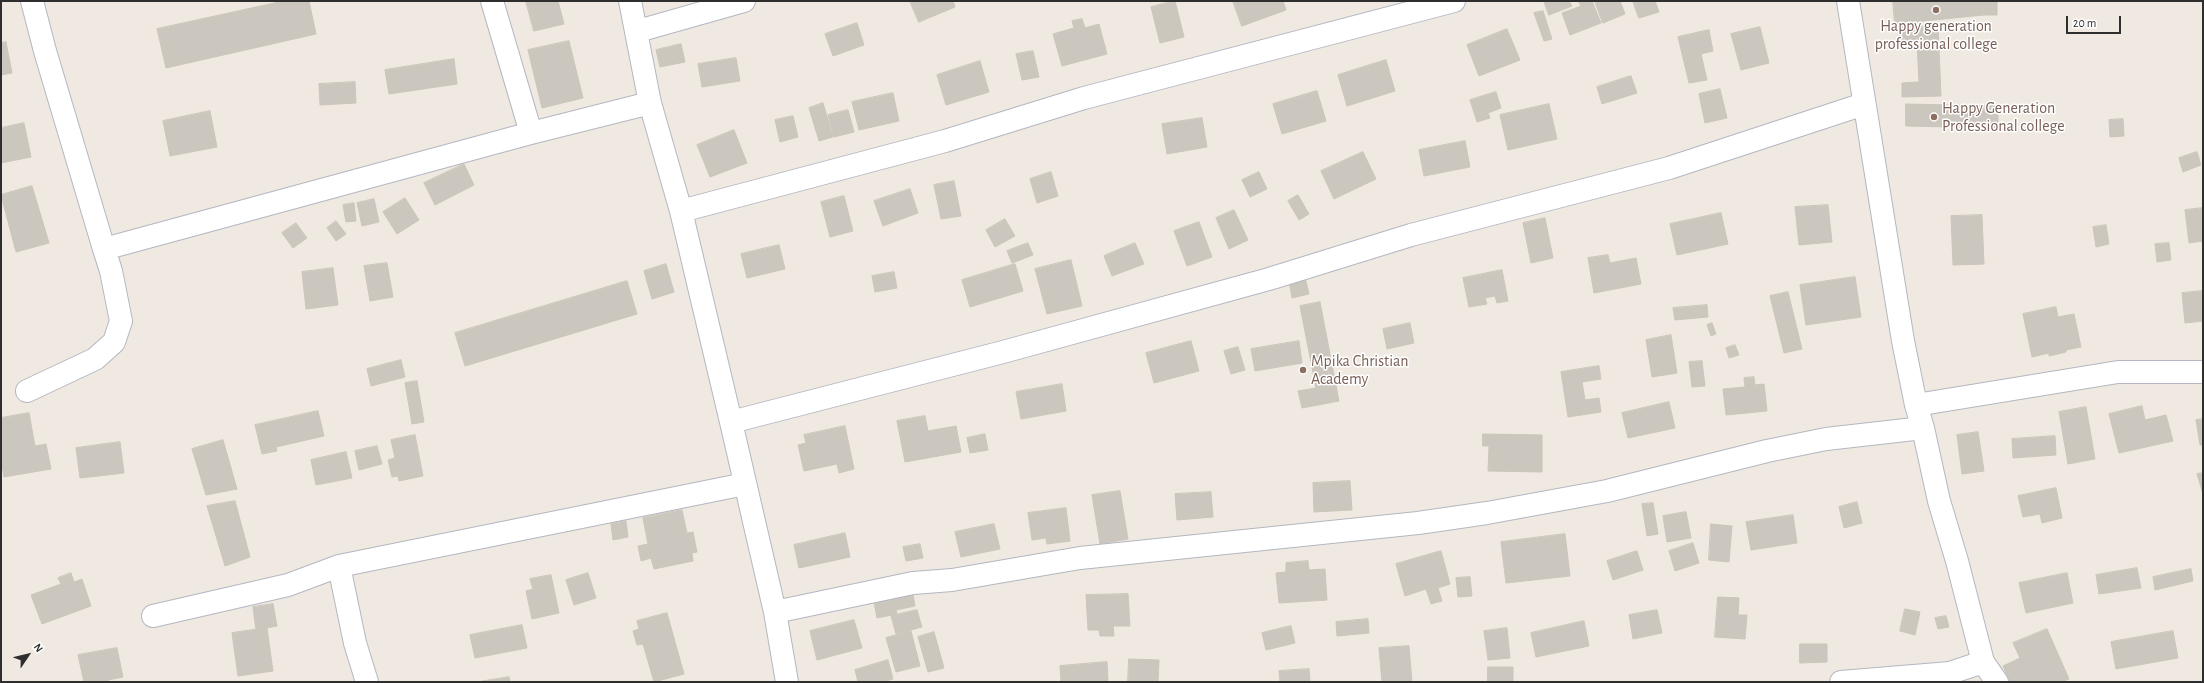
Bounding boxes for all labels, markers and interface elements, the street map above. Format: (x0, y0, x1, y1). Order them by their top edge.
marker: Happy generation professional college (1931, 5, 1941, 15)
scale bar (2068, 8, 2123, 34)
place label: Happy generation professional college (1875, 16, 1997, 54)
text: 20 m (2073, 17, 2096, 29)
place label: Happy Generation Professional college (1942, 98, 2065, 136)
marker: Happy Generation Professional college (1929, 112, 1939, 122)
place label: Mpika Christian Academy (1311, 351, 1409, 389)
marker: Mpika Christian Academy (1298, 365, 1308, 375)
north arrow (8, 635, 48, 675)
text: N (32, 642, 45, 654)

